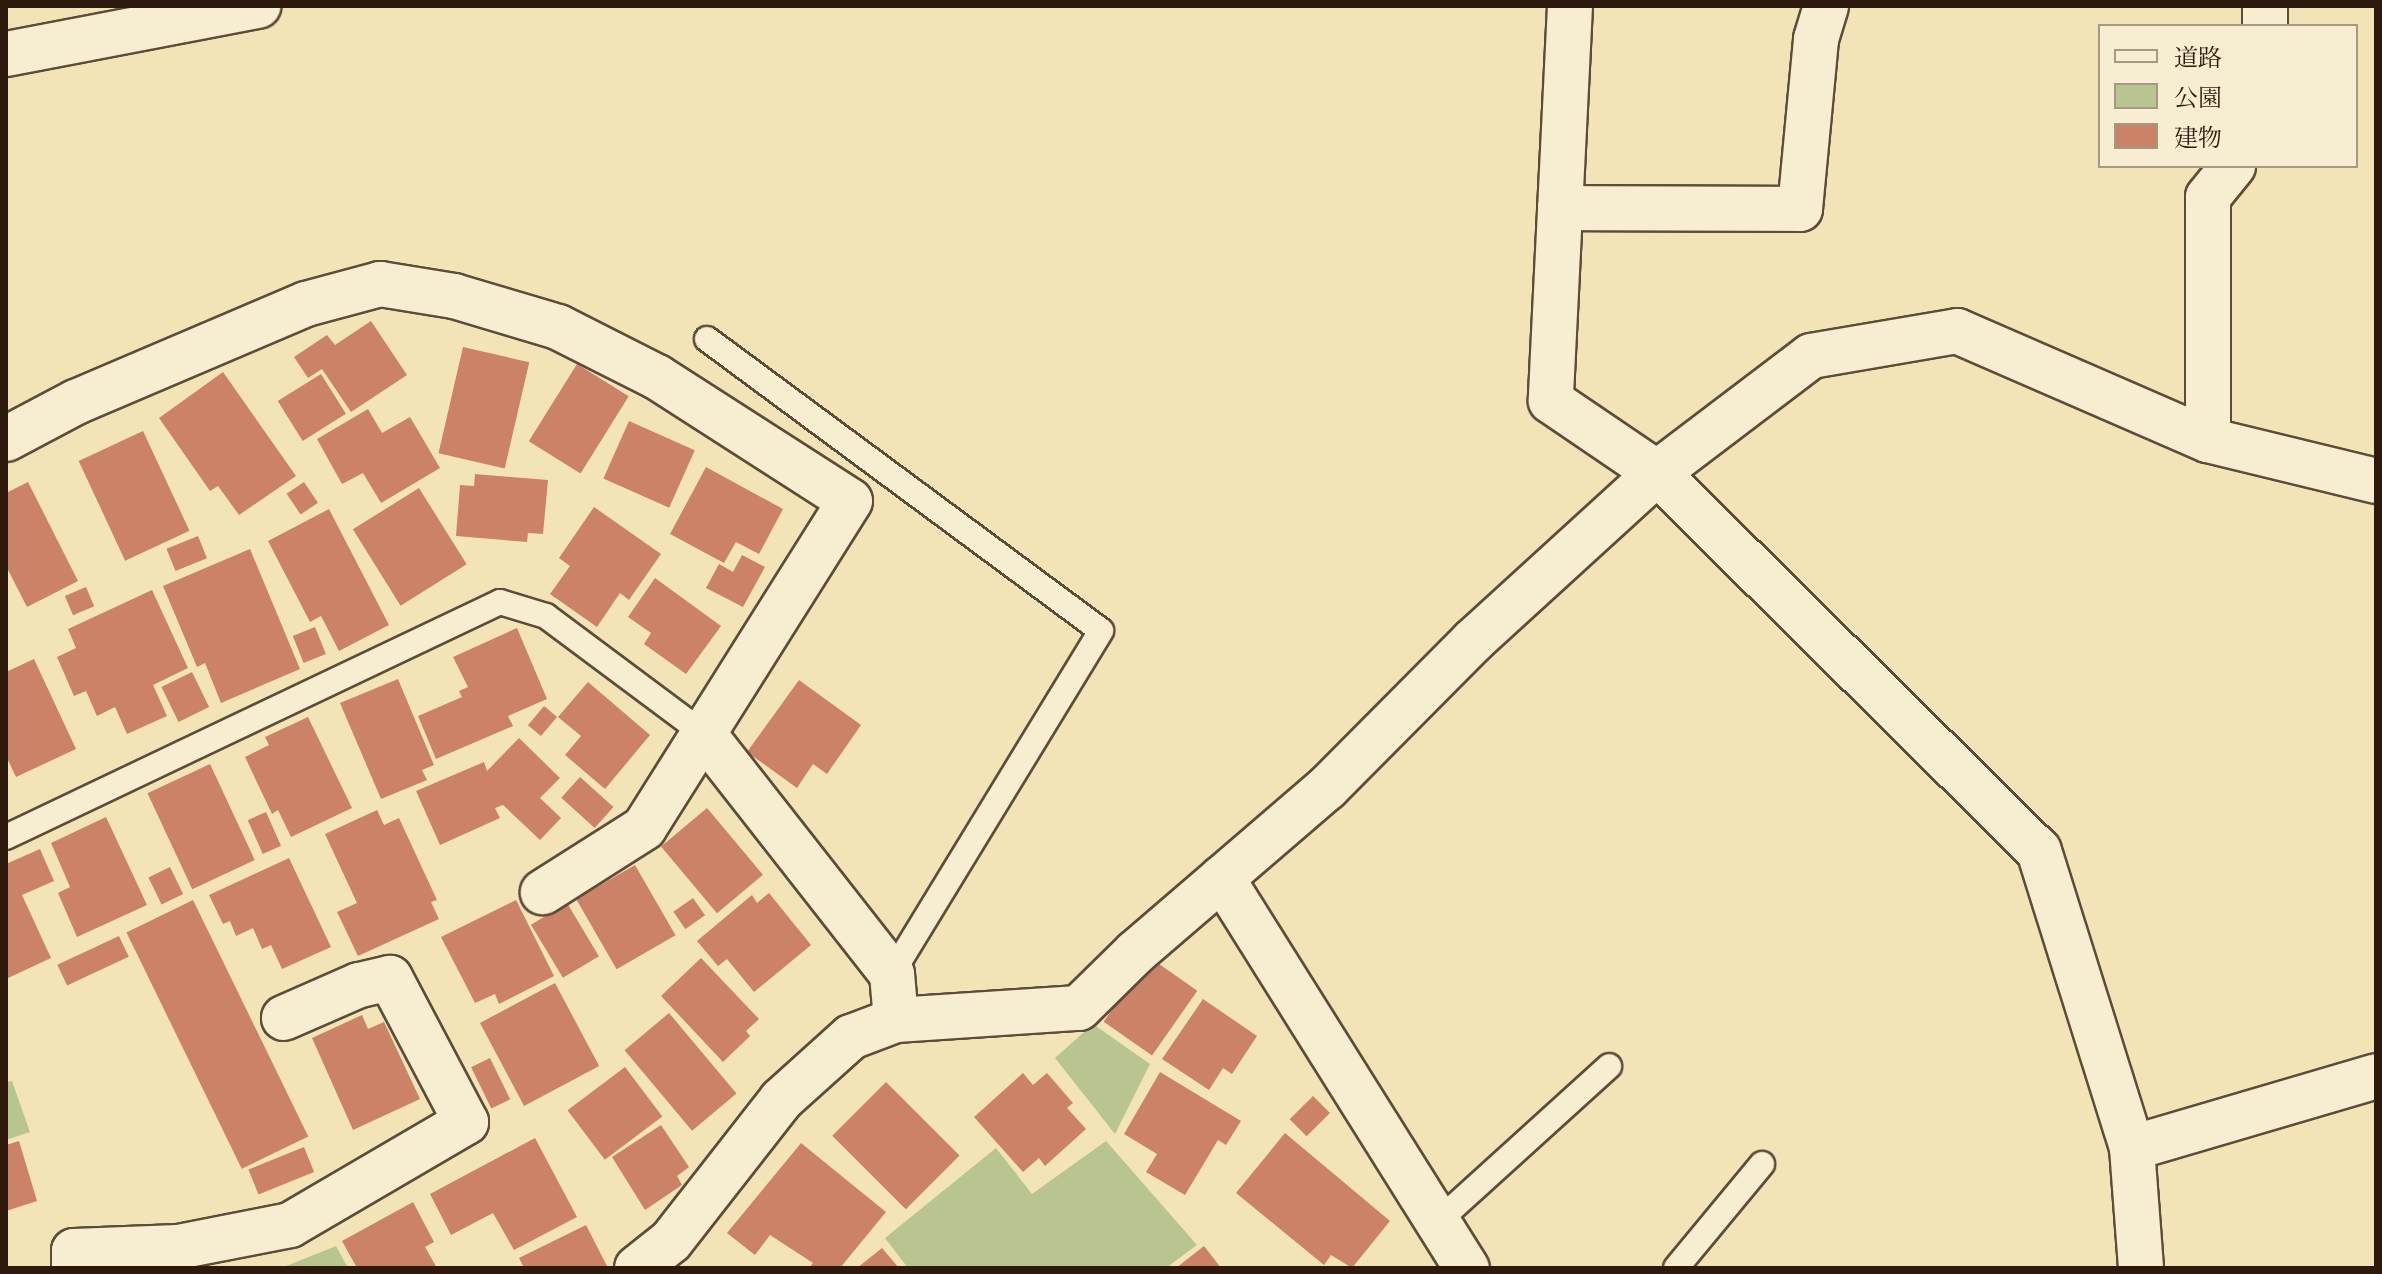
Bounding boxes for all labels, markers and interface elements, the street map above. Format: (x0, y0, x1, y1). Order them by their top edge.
legend (2098, 24, 2358, 168)
text: 道路 (2174, 48, 2222, 72)
text: 公園 (2174, 88, 2222, 112)
text: 建物 (2174, 128, 2222, 152)

